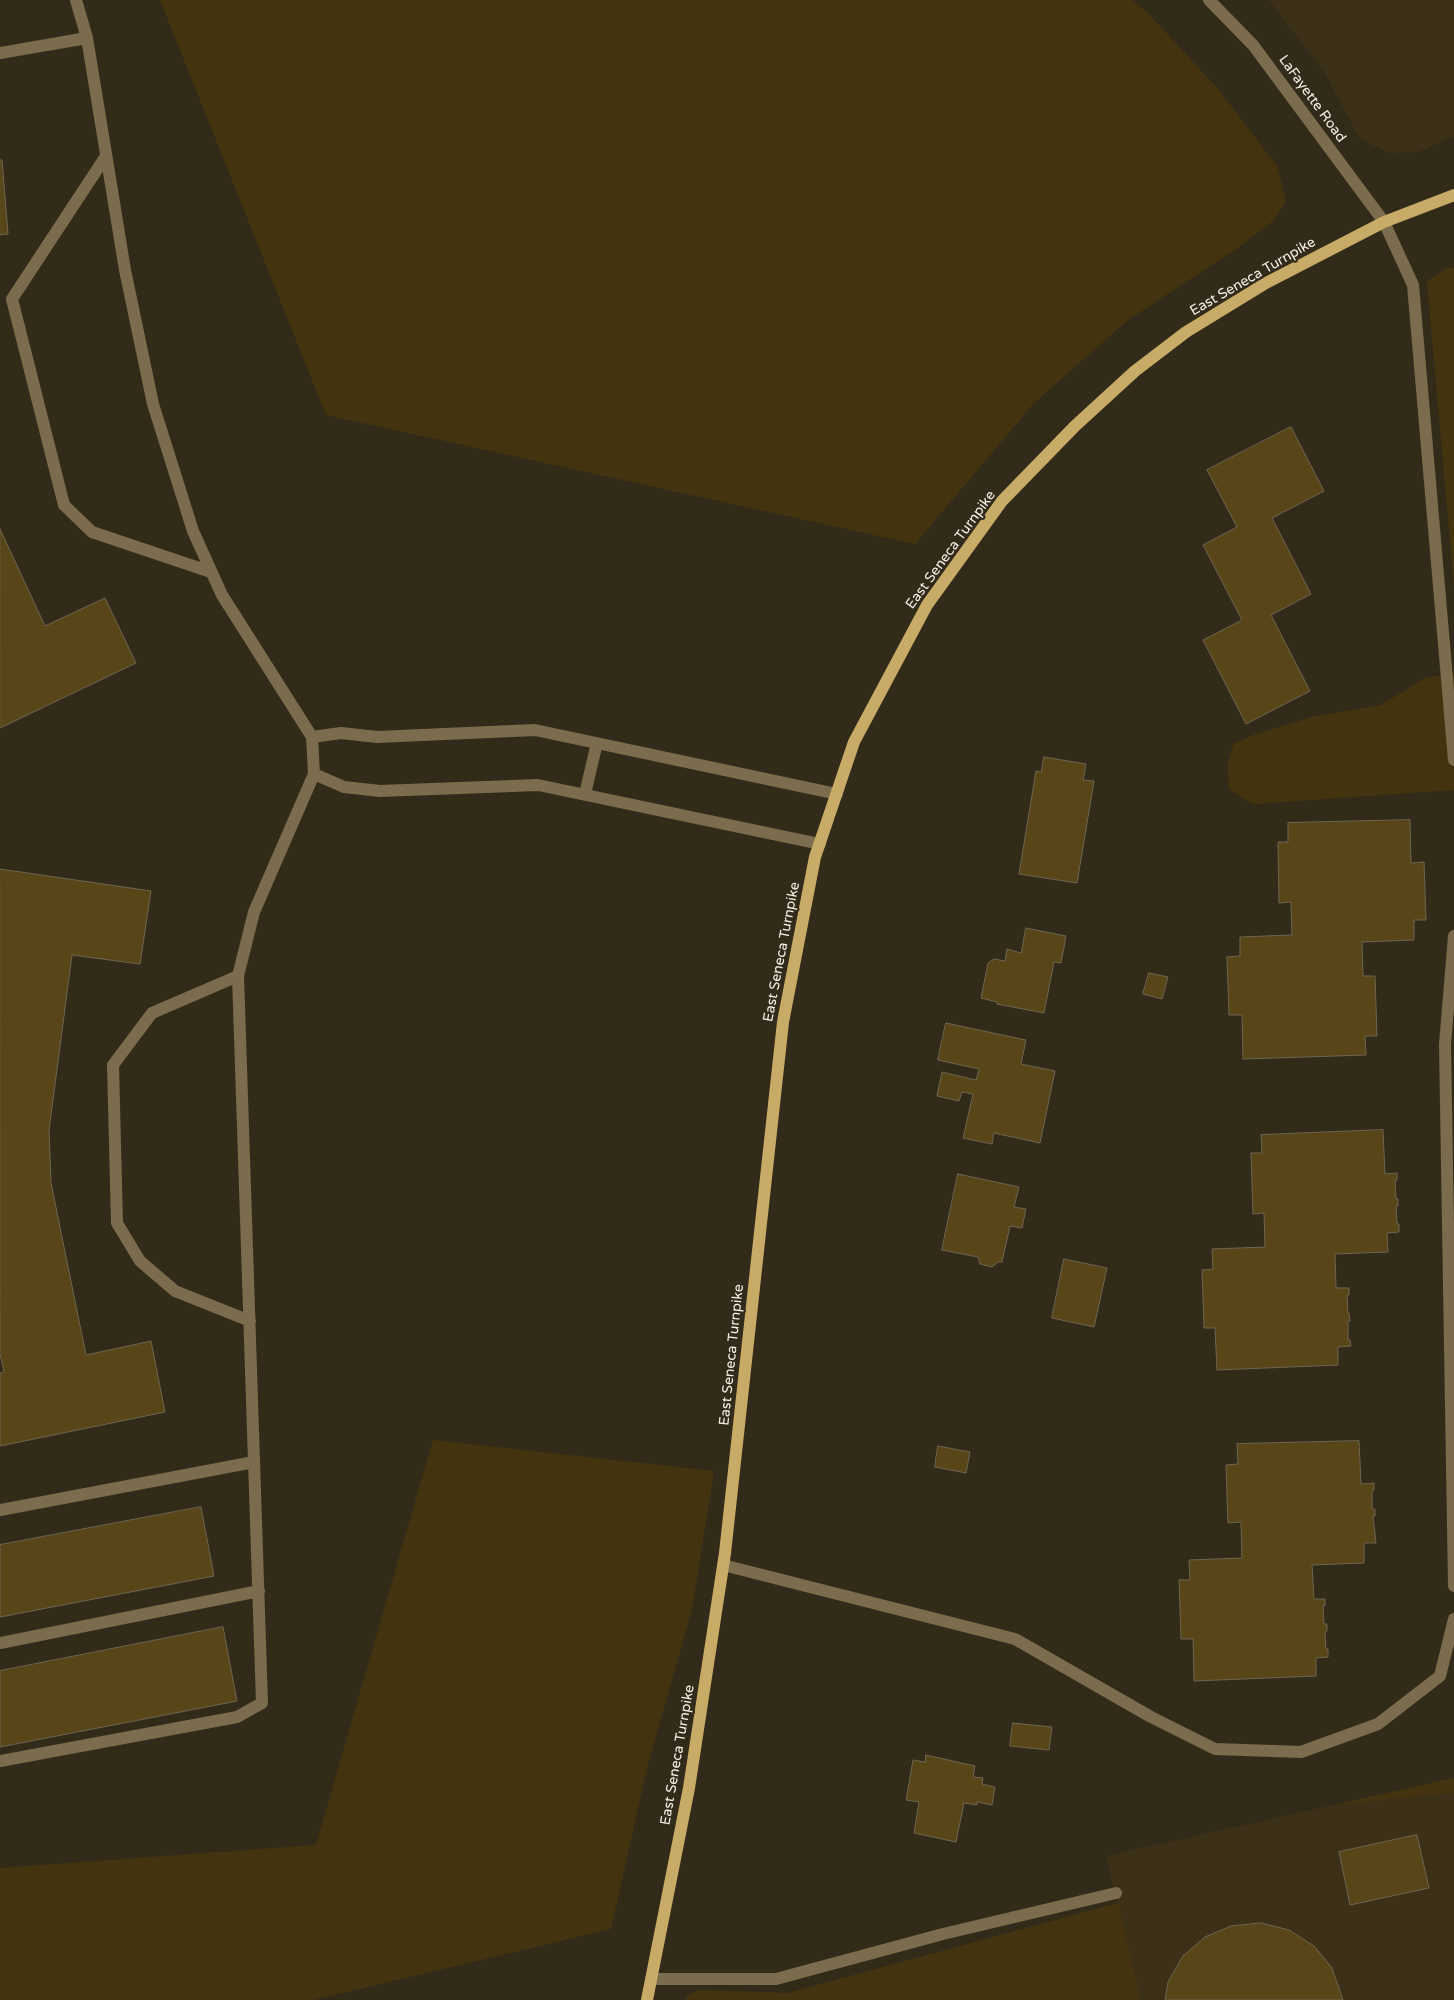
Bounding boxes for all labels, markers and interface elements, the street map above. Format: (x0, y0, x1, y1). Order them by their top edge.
street label: LaFayette Road (1275, 52, 1349, 146)
street label: East Seneca Turnpike (1187, 234, 1319, 320)
street label: East Seneca Turnpike (902, 488, 1000, 612)
street label: East Seneca Turnpike (760, 881, 804, 1023)
street label: East Seneca Turnpike (716, 1283, 748, 1427)
street label: East Seneca Turnpike (657, 1684, 699, 1826)

